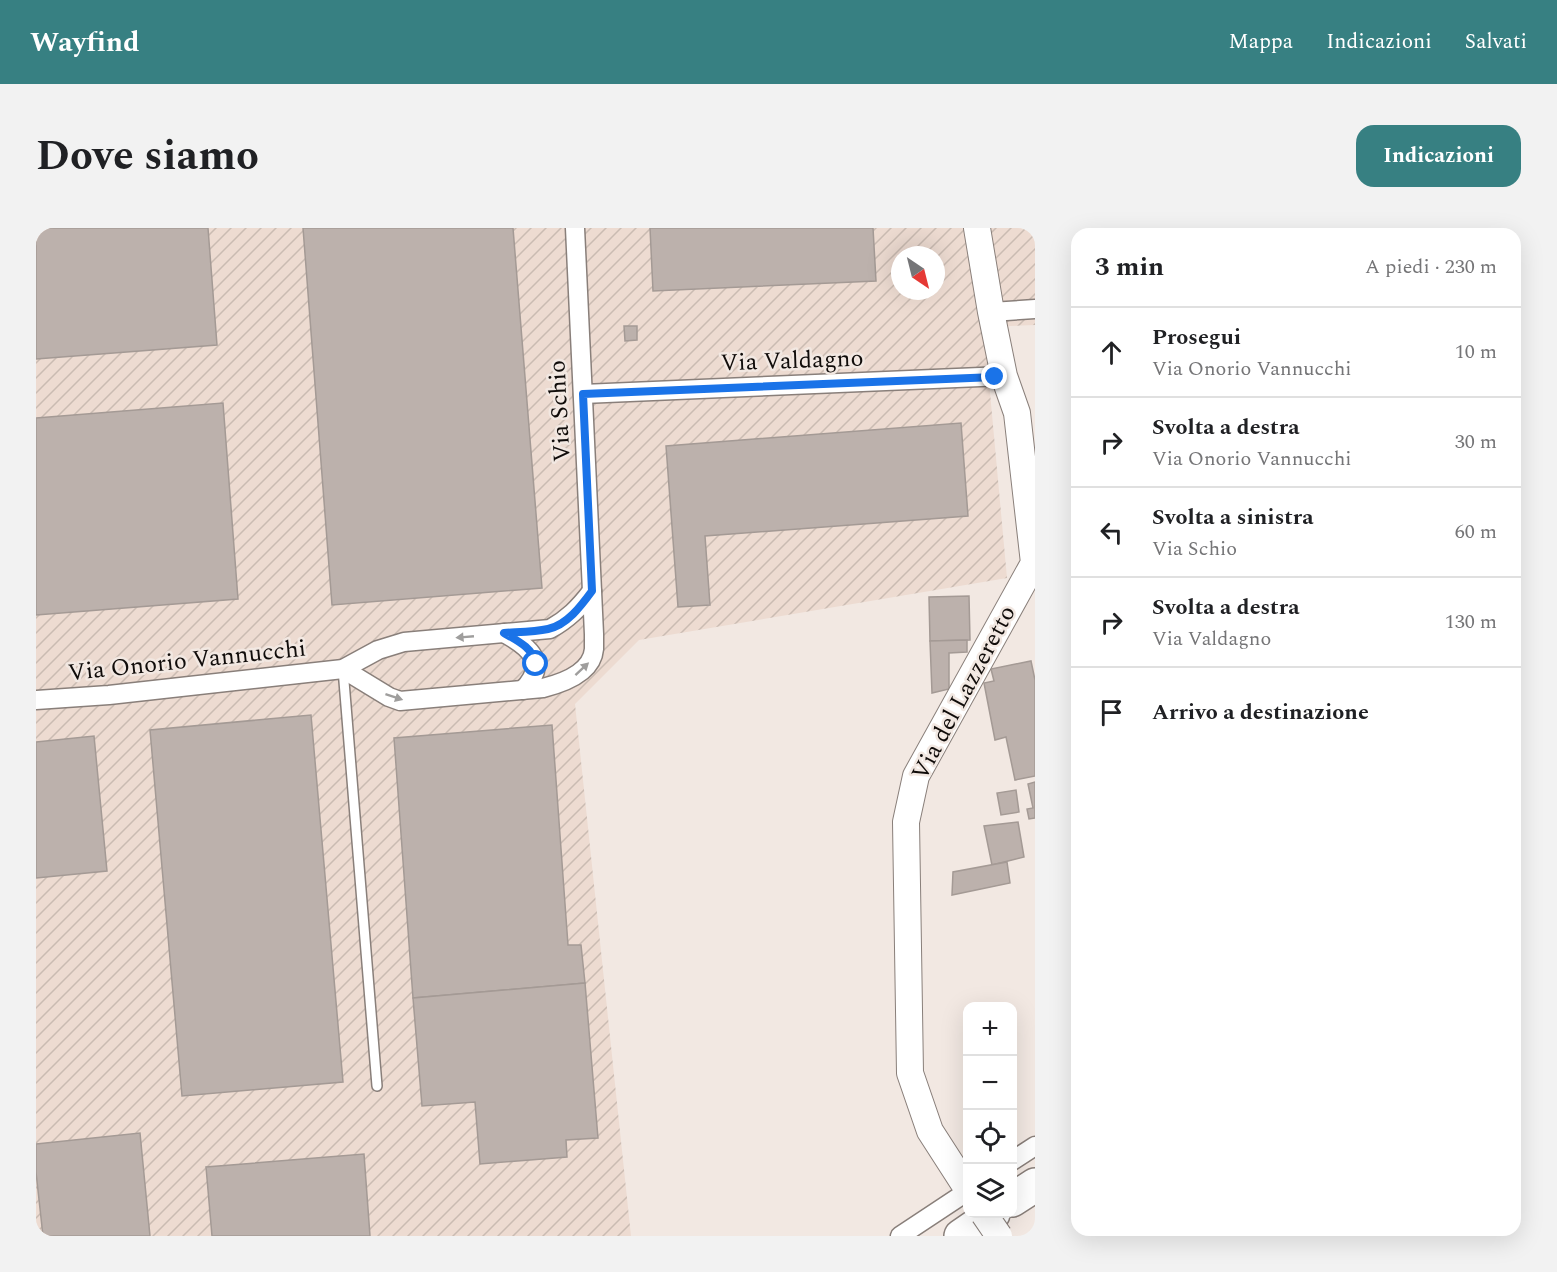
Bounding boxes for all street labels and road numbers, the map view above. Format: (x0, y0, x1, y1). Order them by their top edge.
street label: Via Valdagno (720, 341, 864, 381)
street label: Via Schio (539, 359, 581, 463)
street label: Via del Lazzeretto (903, 599, 1025, 787)
street label: Via Onorio Vannucchi (66, 631, 308, 691)

